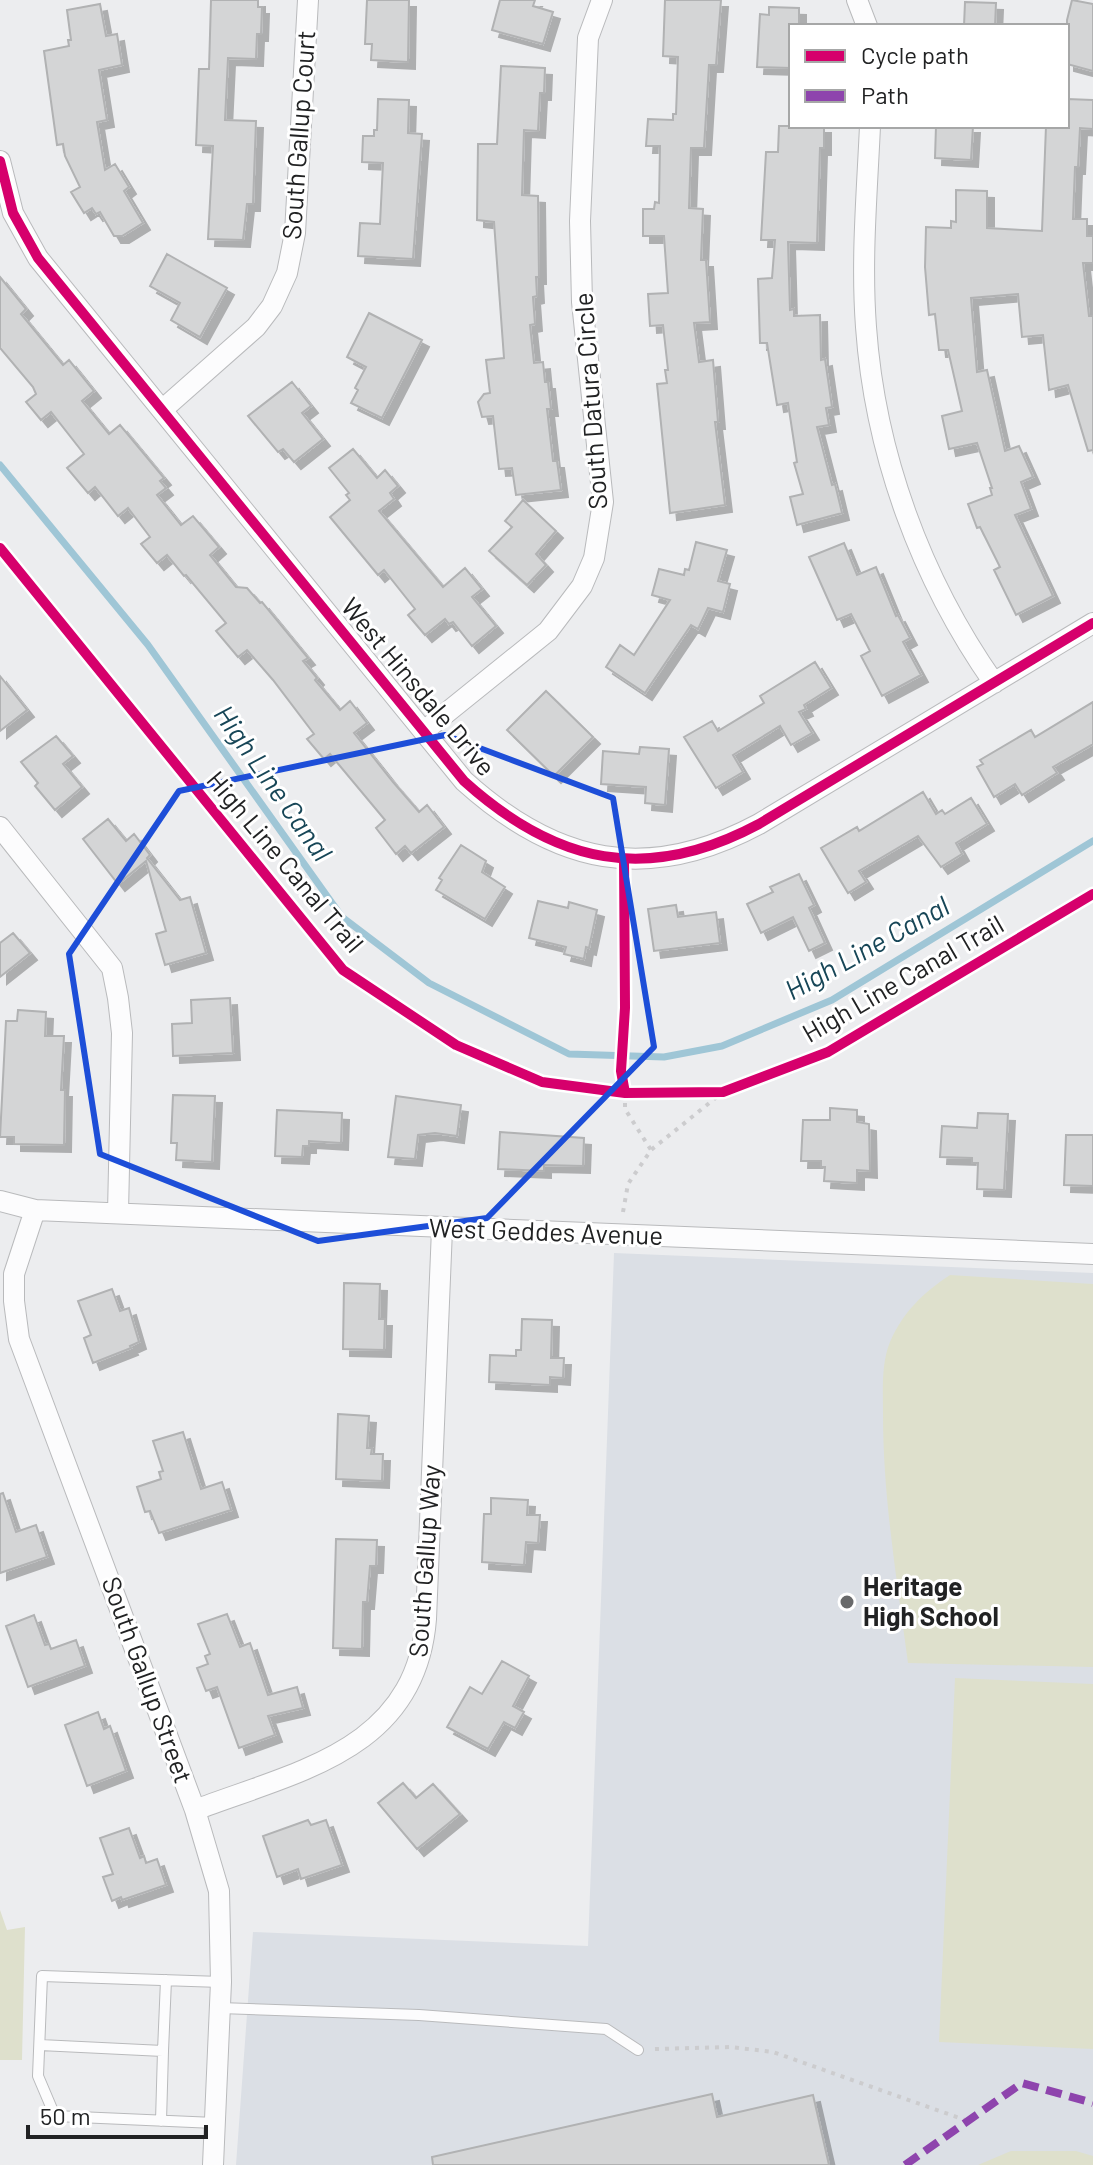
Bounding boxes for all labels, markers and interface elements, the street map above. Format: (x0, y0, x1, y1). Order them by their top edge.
legend (789, 24, 1069, 128)
street label: South Gallup Court (275, 29, 320, 241)
text: Cycle path (861, 40, 969, 69)
text: Path (861, 80, 909, 109)
street label: South Datura Circle (566, 292, 613, 511)
street label: West Hinsdale Drive (336, 591, 503, 781)
water label: High Line Canal (207, 698, 340, 867)
street label: High Line Canal Trail (201, 764, 371, 958)
water label: High Line Canal (778, 888, 955, 1006)
street label: High Line Canal Trail (796, 907, 1008, 1048)
street label: West Geddes Avenue (428, 1211, 664, 1250)
street label: South Gallup Way (401, 1463, 446, 1658)
place label: Heritage High School (863, 1570, 999, 1631)
street label: South Gallup Street (97, 1572, 200, 1787)
marker: Heritage High School (838, 1593, 856, 1611)
scale bar (28, 2089, 206, 2139)
text: 50 m (40, 2101, 91, 2130)

